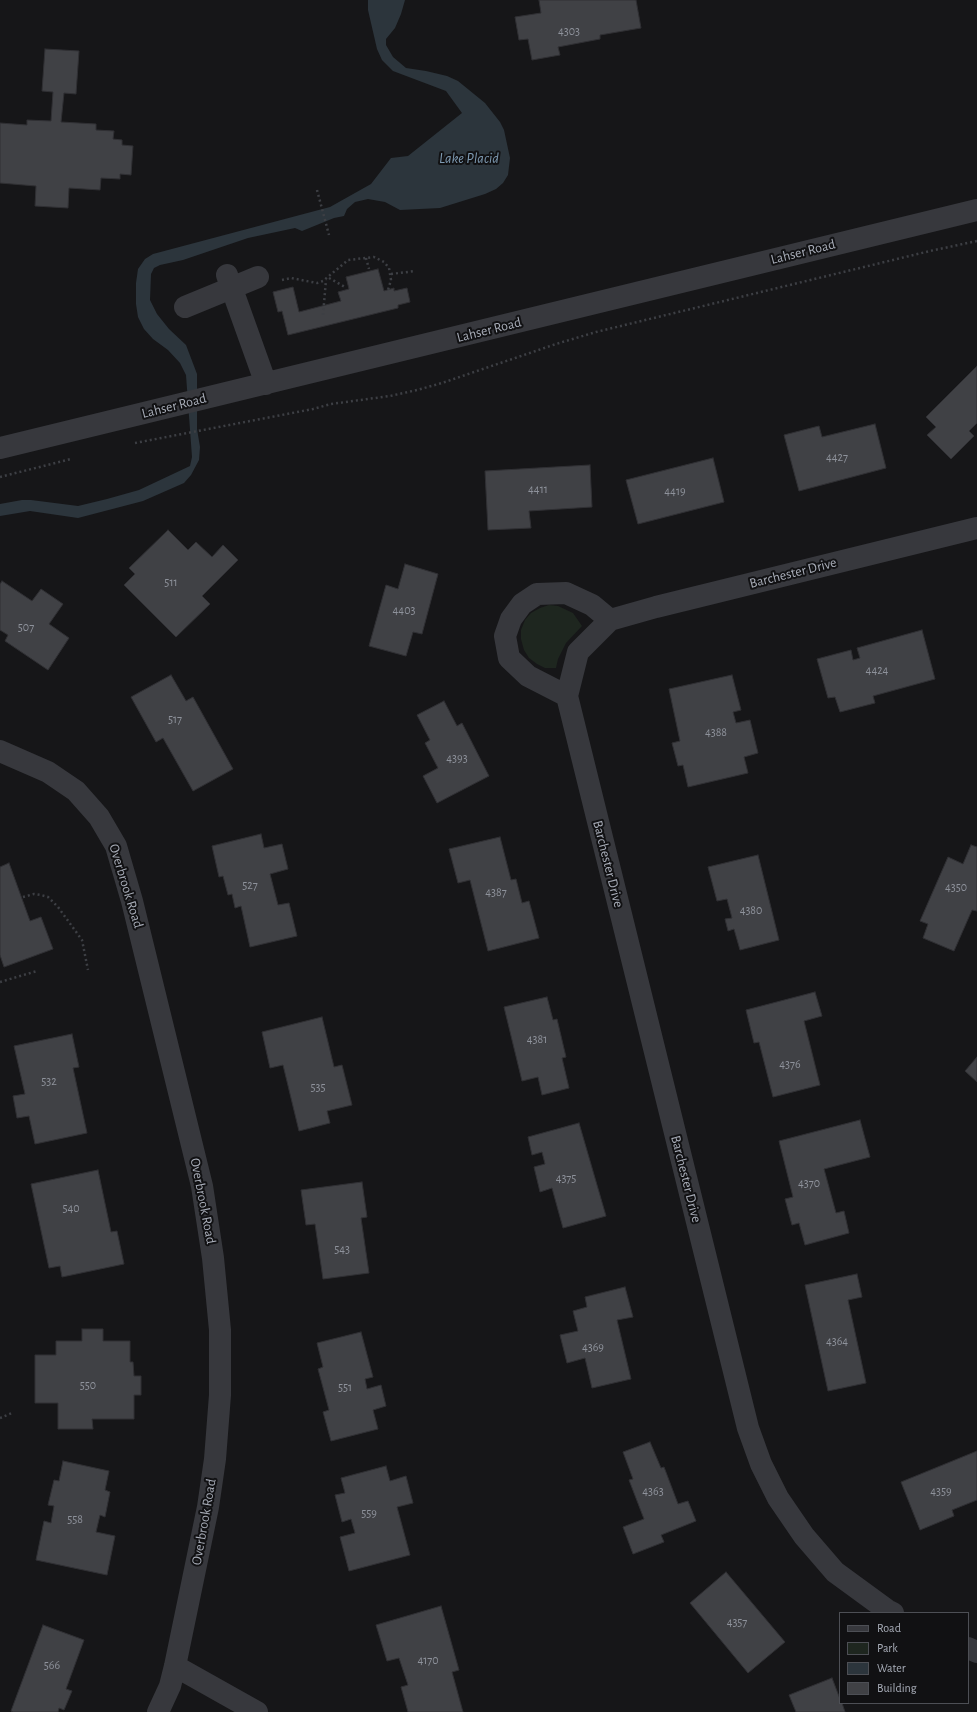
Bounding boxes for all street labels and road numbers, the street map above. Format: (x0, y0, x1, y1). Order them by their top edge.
street label: Lahser Road (769, 236, 837, 268)
street label: Lahser Road (455, 314, 523, 346)
street label: Lahser Road (140, 390, 208, 422)
street label: Barchester Drive (748, 554, 838, 592)
street label: Barchester Drive (589, 819, 627, 909)
street label: Overbrook Road (105, 842, 147, 930)
street label: Barchester Drive (667, 1134, 705, 1224)
street label: Overbrook Road (186, 1156, 220, 1246)
street label: Overbrook Road (188, 1477, 220, 1567)

